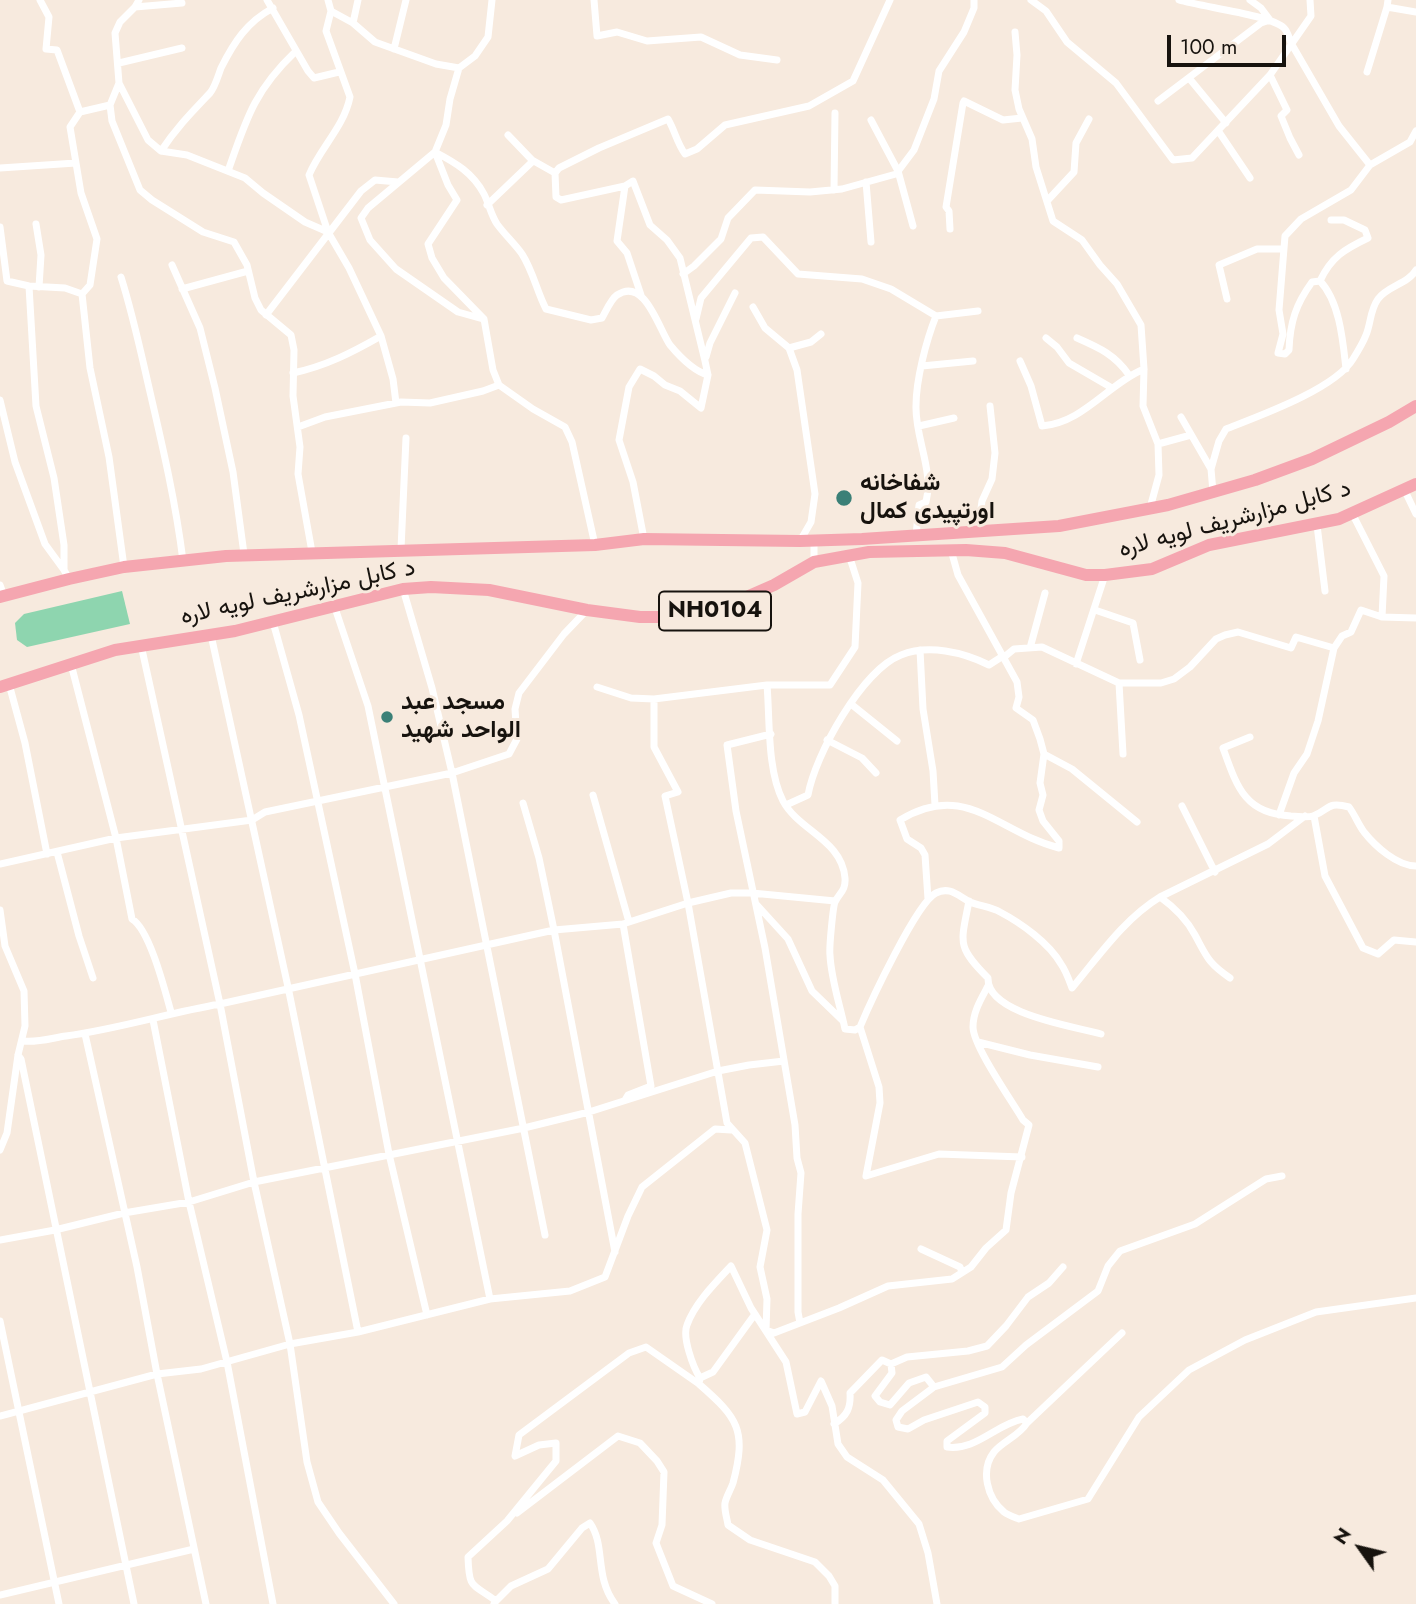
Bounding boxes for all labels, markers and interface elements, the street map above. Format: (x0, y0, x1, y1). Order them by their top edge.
scale bar (1171, 21, 1290, 65)
text: 100 m (1180, 32, 1237, 62)
place label: شفاخانه اورتپیدی کمال (860, 470, 995, 526)
street label: د کابل مزارشریف لویه لاره (1116, 475, 1354, 565)
marker: شفاخانه اورتپیدی کمال (834, 488, 854, 508)
street label: د کابل مزارشریف لویه لاره (178, 554, 418, 632)
road number: NH0104 (659, 592, 771, 631)
place label: مسجد عبد الواحد شهید (401, 689, 521, 745)
marker: مسجد عبد الواحد شهید (379, 709, 395, 725)
north arrow (1325, 1513, 1395, 1583)
text: N (1327, 1522, 1358, 1550)

